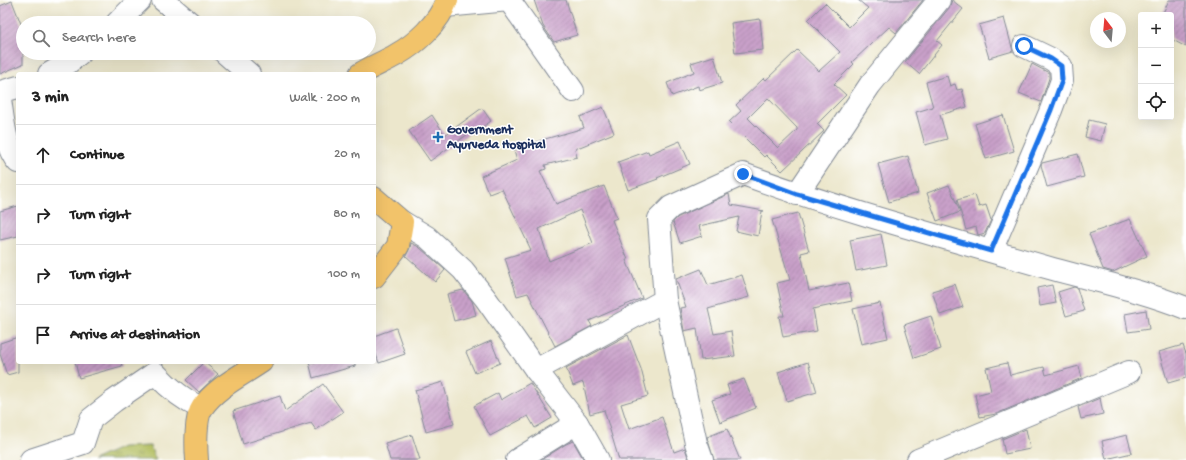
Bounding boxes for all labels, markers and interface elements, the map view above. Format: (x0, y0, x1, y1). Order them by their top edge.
north arrow (1090, 12, 1126, 48)
map controls (1138, 12, 1174, 120)
button: + (1138, 12, 1174, 48)
search box (16, 16, 376, 60)
icon: search (30, 27, 52, 49)
text: Search here (62, 29, 136, 47)
route start (1015, 37, 1033, 55)
button: − (1138, 48, 1174, 84)
button: locate (1138, 84, 1174, 120)
text: 3 min (32, 88, 69, 108)
text: Walk · 200 m (289, 91, 360, 106)
place label: Government Ayurveda Hospital (446, 123, 546, 154)
marker: Government Ayurveda Hospital (432, 131, 444, 143)
icon: ahead (32, 144, 54, 166)
text: Continue (70, 146, 124, 164)
text: 20 m (334, 147, 360, 162)
route end (734, 165, 752, 183)
icon: right (32, 204, 54, 226)
text: Turn right (70, 206, 130, 224)
text: 80 m (333, 207, 360, 222)
icon: right (32, 264, 54, 286)
text: Turn right (70, 266, 130, 284)
text: 100 m (328, 267, 360, 282)
icon: arrive (32, 324, 54, 346)
text: Arrive at destination (70, 326, 200, 344)

